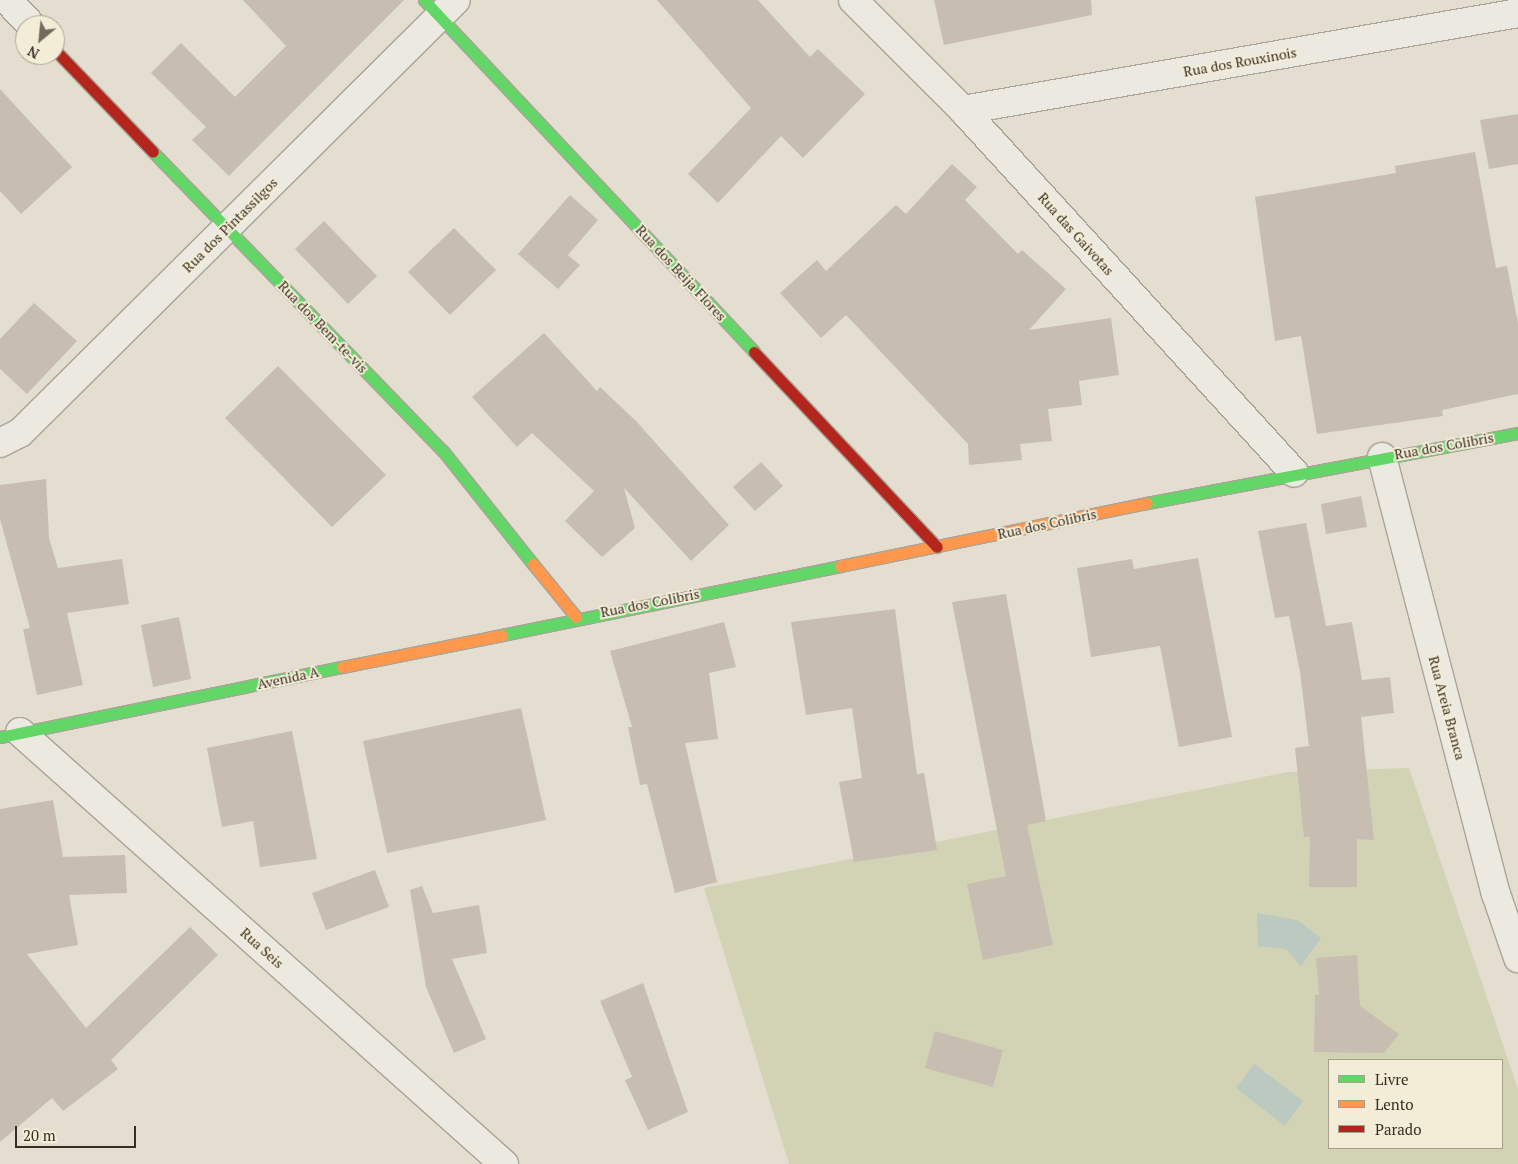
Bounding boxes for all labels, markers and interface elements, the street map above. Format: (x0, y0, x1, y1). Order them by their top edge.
north arrow (15, 15, 65, 65)
text: N (24, 42, 42, 64)
street label: Rua dos Rouxinois (1182, 44, 1298, 80)
street label: Rua dos Pintassilgos (179, 174, 281, 276)
street label: Rua das Gaivotas (1034, 189, 1118, 279)
street label: Rua dos Beija Flores (632, 222, 730, 324)
street label: Rua dos Bem-te-vis (275, 278, 371, 376)
street label: Rua dos Colibris (1393, 429, 1495, 463)
street label: Rua dos Colibris (996, 505, 1098, 543)
street label: Rua dos Colibris (599, 585, 701, 621)
street label: Rua Areia Branca (1425, 654, 1469, 762)
street label: Avenida A (256, 663, 320, 693)
street label: Rua Seis (237, 924, 287, 972)
legend (1328, 1059, 1503, 1149)
text: Livre (1375, 1069, 1409, 1089)
text: Lento (1375, 1094, 1414, 1114)
scale bar (18, 1116, 139, 1148)
text: Parado (1375, 1119, 1421, 1139)
text: 20 m (23, 1125, 56, 1145)

